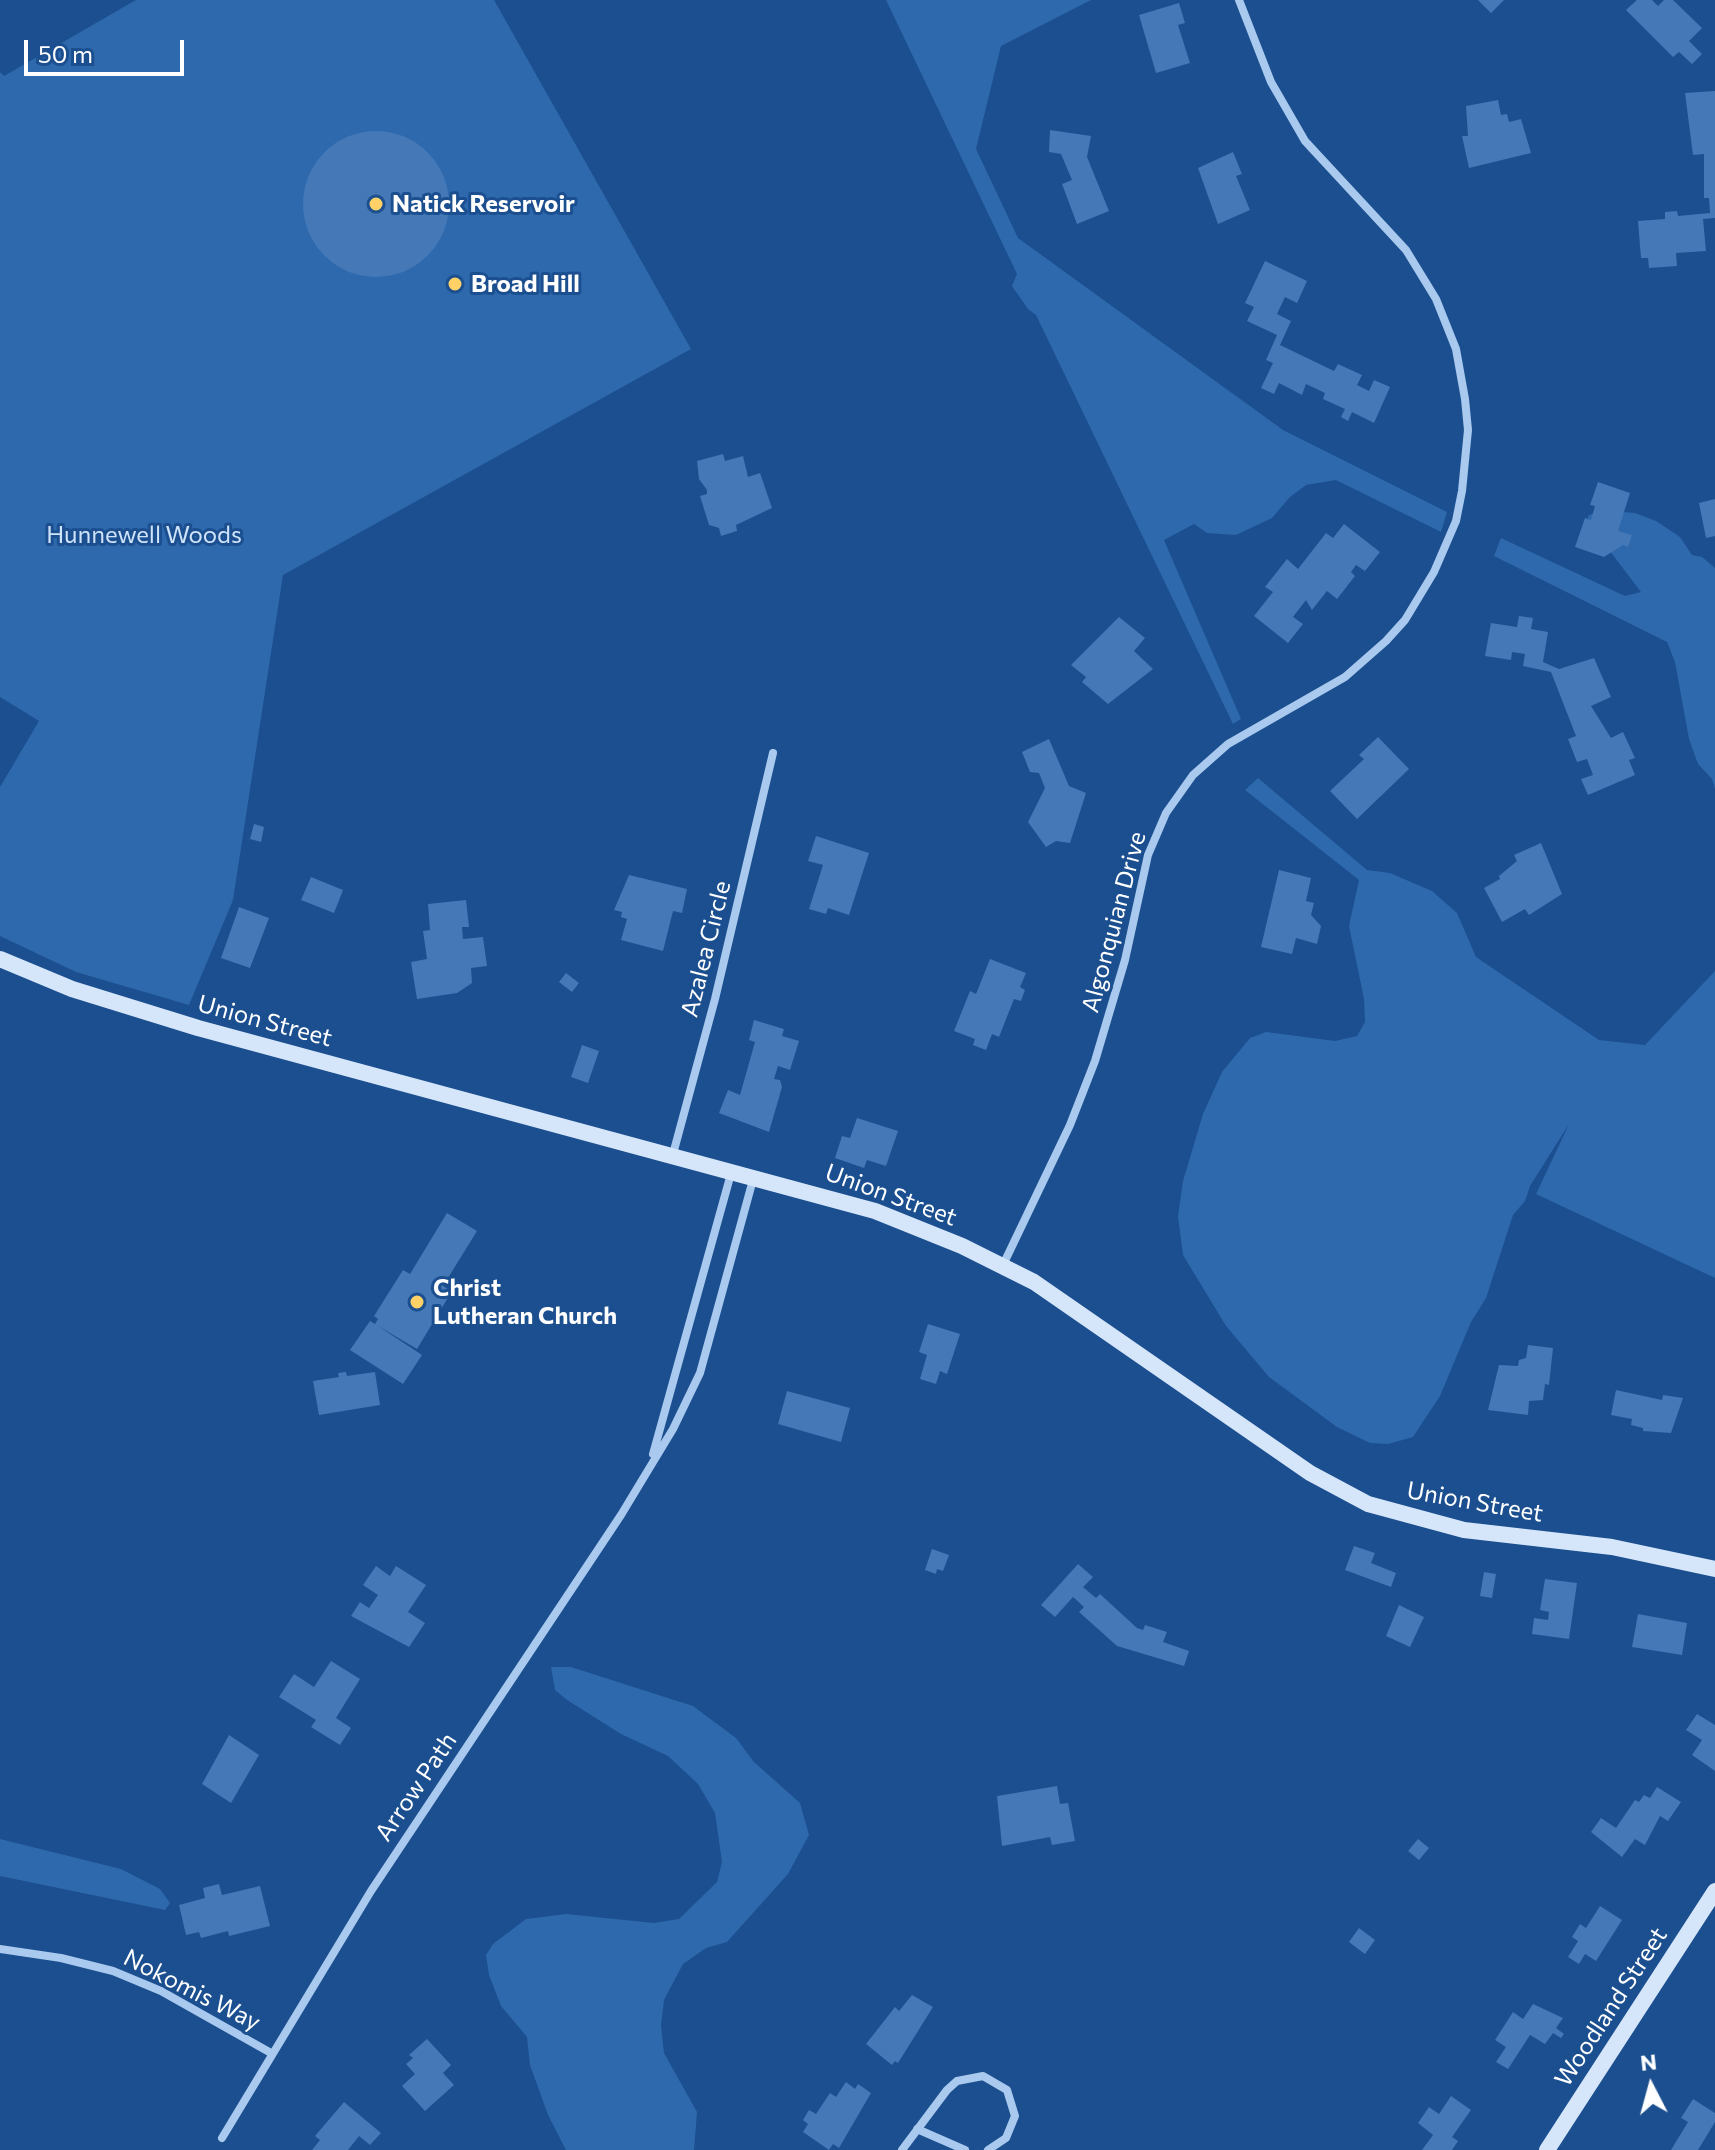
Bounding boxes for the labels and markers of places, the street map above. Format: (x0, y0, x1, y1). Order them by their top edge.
place label: Natick Reservoir (392, 190, 575, 218)
marker: Natick Reservoir (367, 195, 385, 213)
place label: Broad Hill (471, 270, 580, 298)
marker: Broad Hill (446, 275, 464, 293)
place label: Christ Lutheran Church (433, 1274, 617, 1330)
marker: Christ Lutheran Church (408, 1293, 426, 1311)

